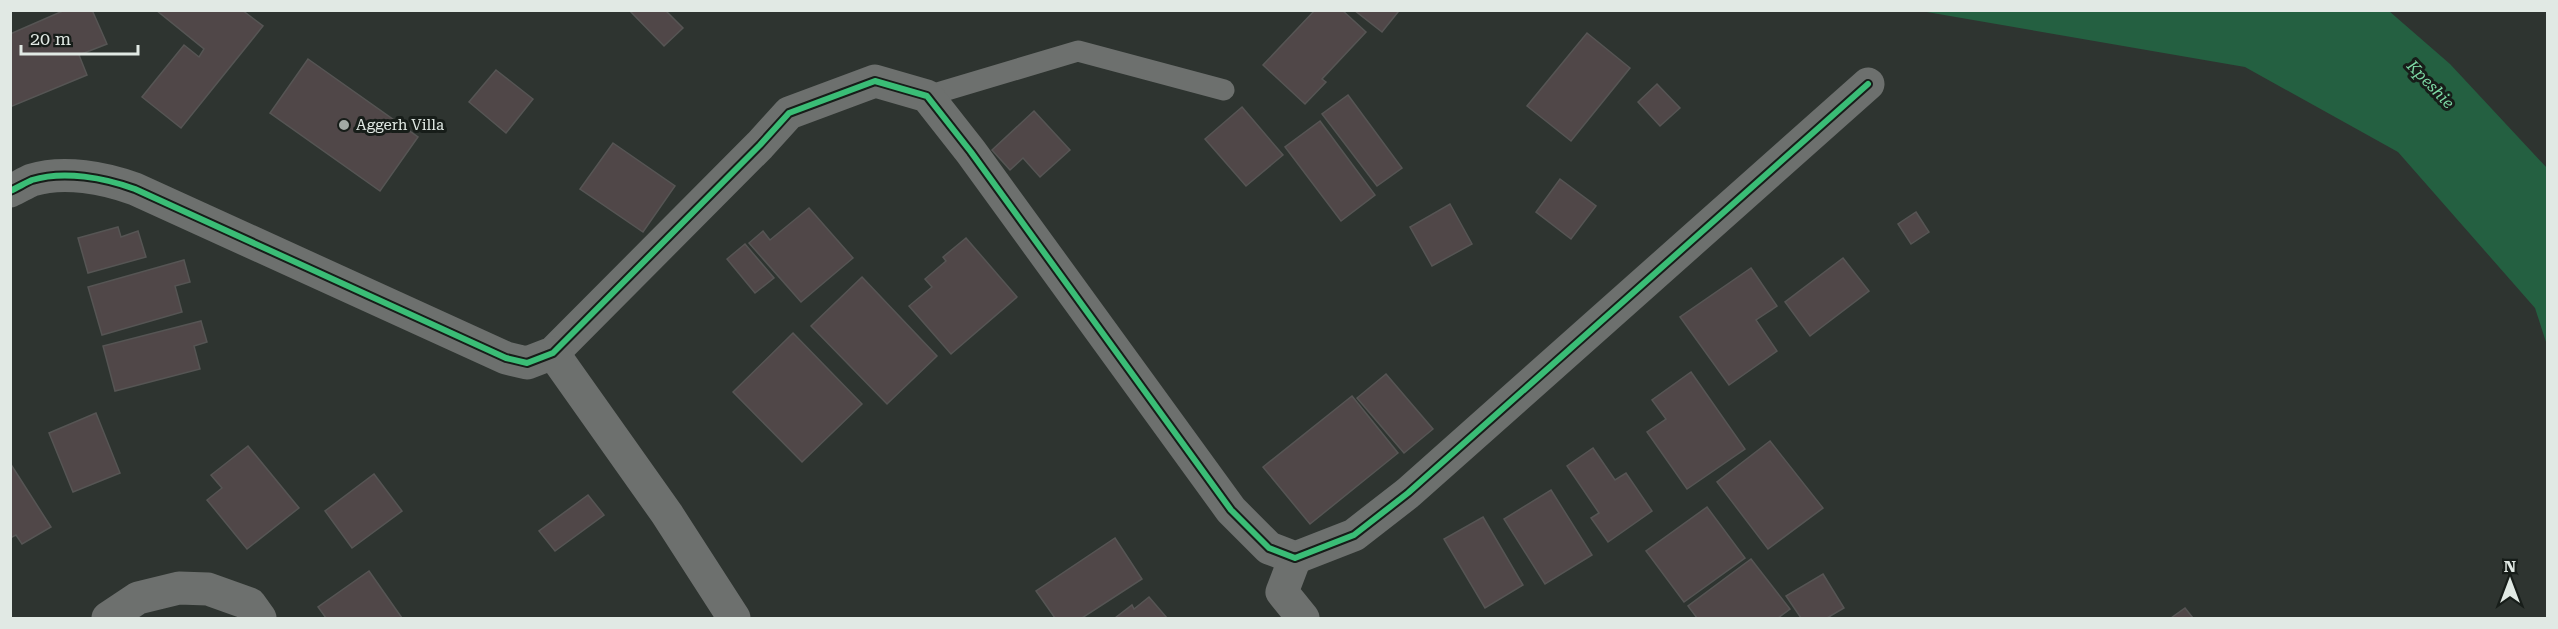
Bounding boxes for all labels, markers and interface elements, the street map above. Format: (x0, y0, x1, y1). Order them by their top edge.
scale bar (21, 18, 138, 56)
text: 20 m (30, 28, 71, 49)
water label: Kpeshie (2402, 56, 2458, 112)
place label: Aggerh Villa (356, 116, 444, 134)
marker: Aggerh Villa (337, 118, 351, 132)
north arrow (2480, 551, 2540, 611)
text: N (2504, 557, 2516, 576)

